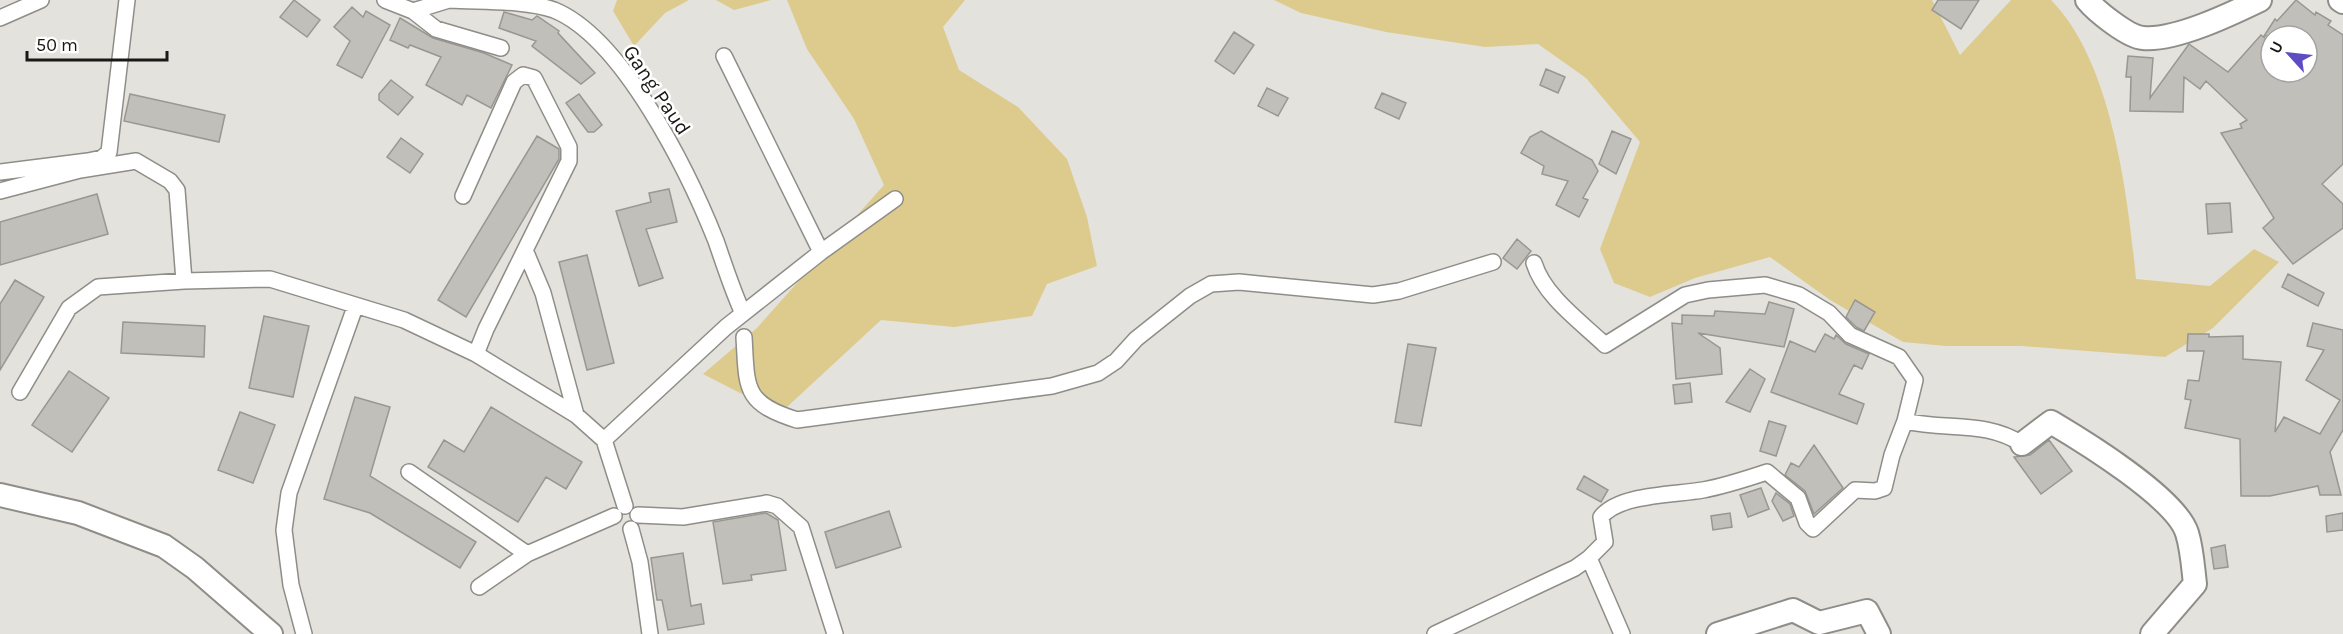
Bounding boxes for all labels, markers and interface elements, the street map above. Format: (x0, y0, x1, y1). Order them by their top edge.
scale bar (27, 24, 166, 62)
north arrow (2259, 24, 2319, 84)
text: 50 m (36, 34, 78, 56)
text: U (2265, 38, 2287, 57)
street label: Gang Paud (618, 41, 696, 139)

